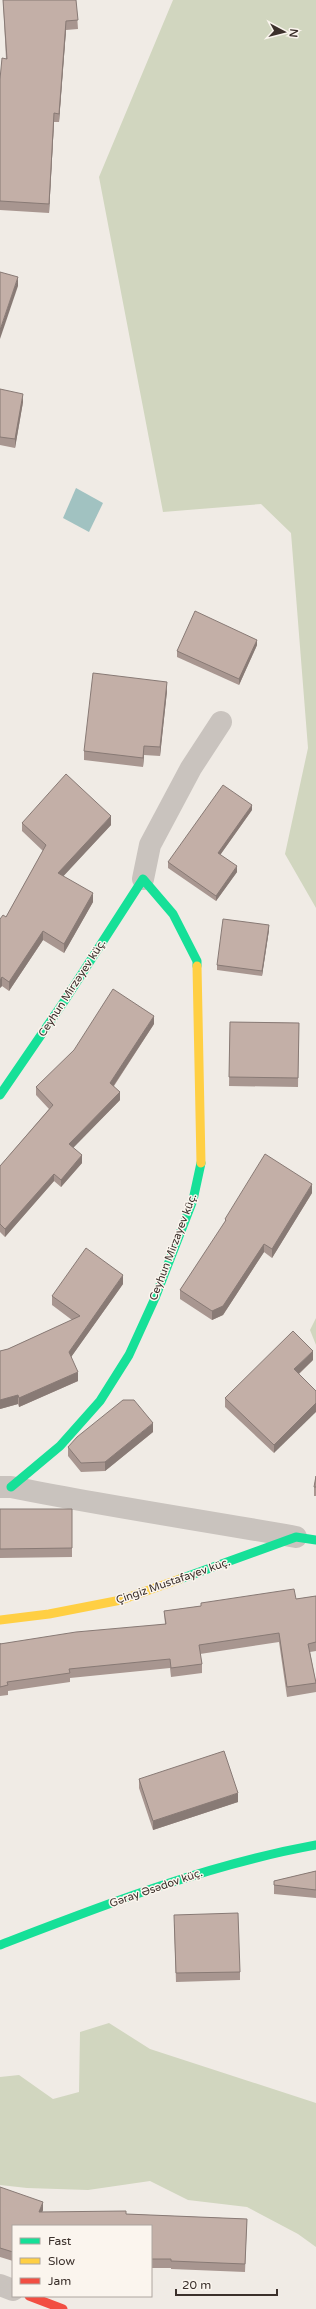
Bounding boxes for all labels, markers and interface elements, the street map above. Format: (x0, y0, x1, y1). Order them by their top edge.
north arrow (264, 12, 304, 52)
text: N (286, 28, 300, 38)
street label: Ceyhun Mirzəyev küç. (36, 937, 108, 1039)
street label: Ceyhun Mirzayev küç. (147, 1192, 199, 1302)
street label: Çingiz Mustafayev küç. (114, 1555, 232, 1607)
street label: Gəray Əsədov küç. (108, 1866, 204, 1910)
legend (12, 2225, 152, 2297)
text: Fast (48, 2234, 72, 2248)
text: Slow (48, 2254, 75, 2268)
scale bar (176, 2271, 277, 2297)
text: Jam (48, 2274, 71, 2288)
text: 20 m (182, 2278, 211, 2292)

